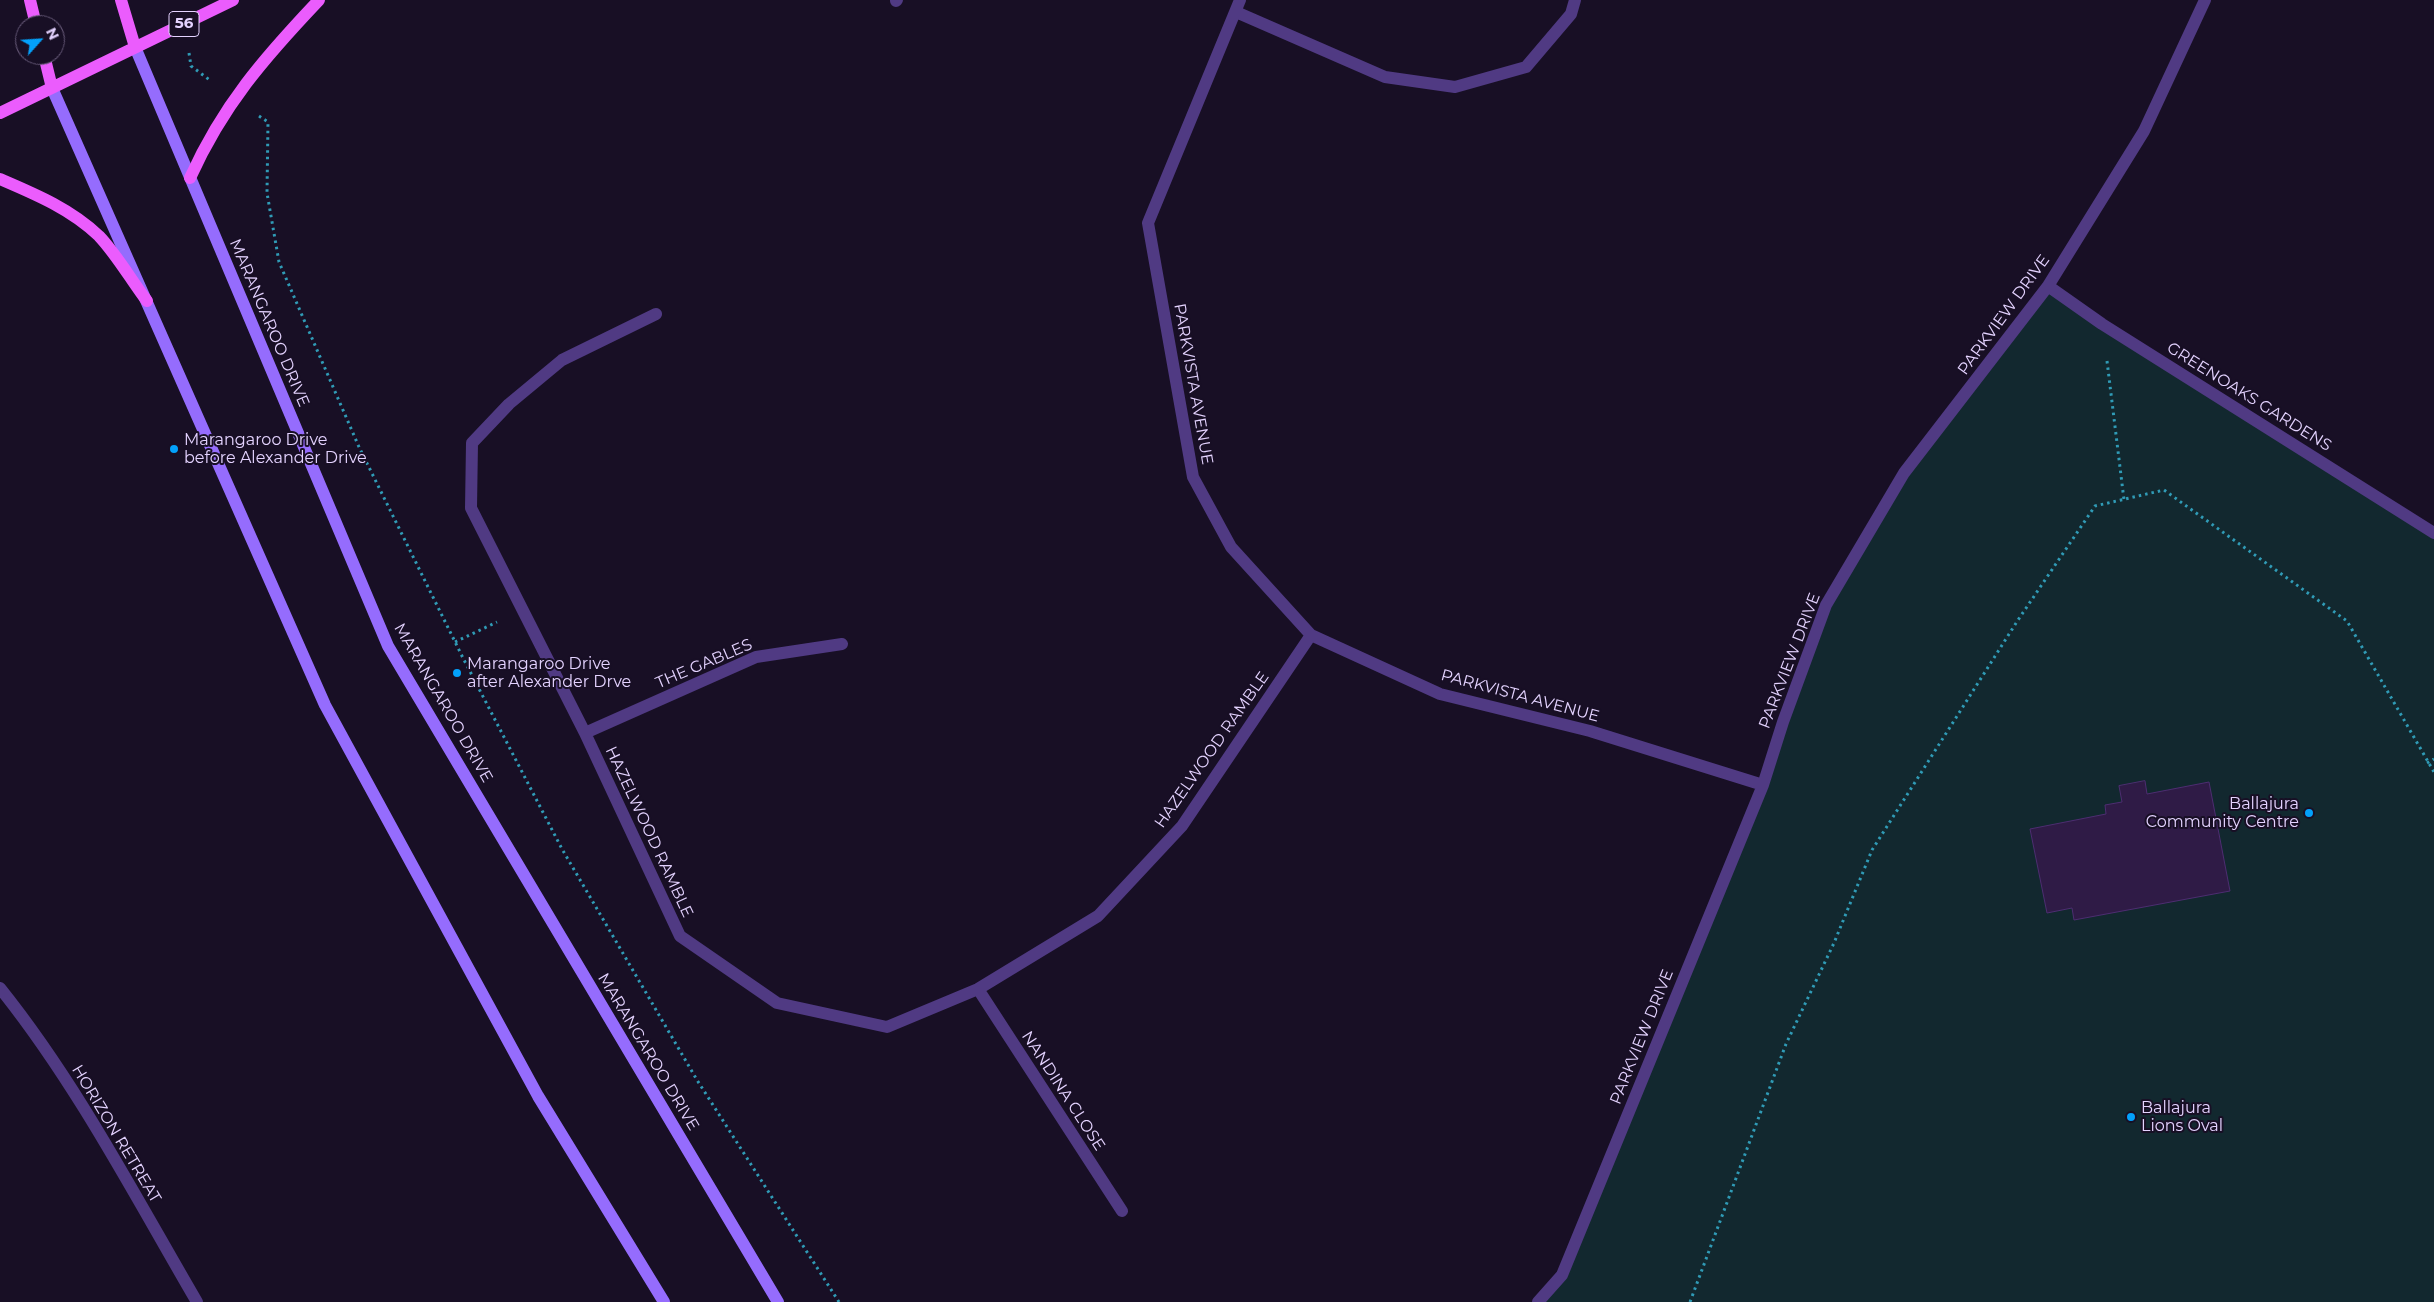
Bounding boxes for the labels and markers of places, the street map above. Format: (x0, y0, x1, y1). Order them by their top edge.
place label: Marangaroo Drive before Alexander Drive (184, 430, 367, 468)
marker: Marangaroo Drive before Alexander Drive (168, 443, 180, 455)
place label: Marangaroo Drive after Alexander Drve (467, 654, 631, 692)
marker: Marangaroo Drive after Alexander Drve (451, 667, 463, 679)
place label: Ballajura Community Centre (2146, 794, 2299, 832)
marker: Ballajura Community Centre (2303, 807, 2315, 819)
place label: Ballajura Lions Oval (2141, 1098, 2223, 1136)
marker: Ballajura Lions Oval (2125, 1111, 2137, 1123)

